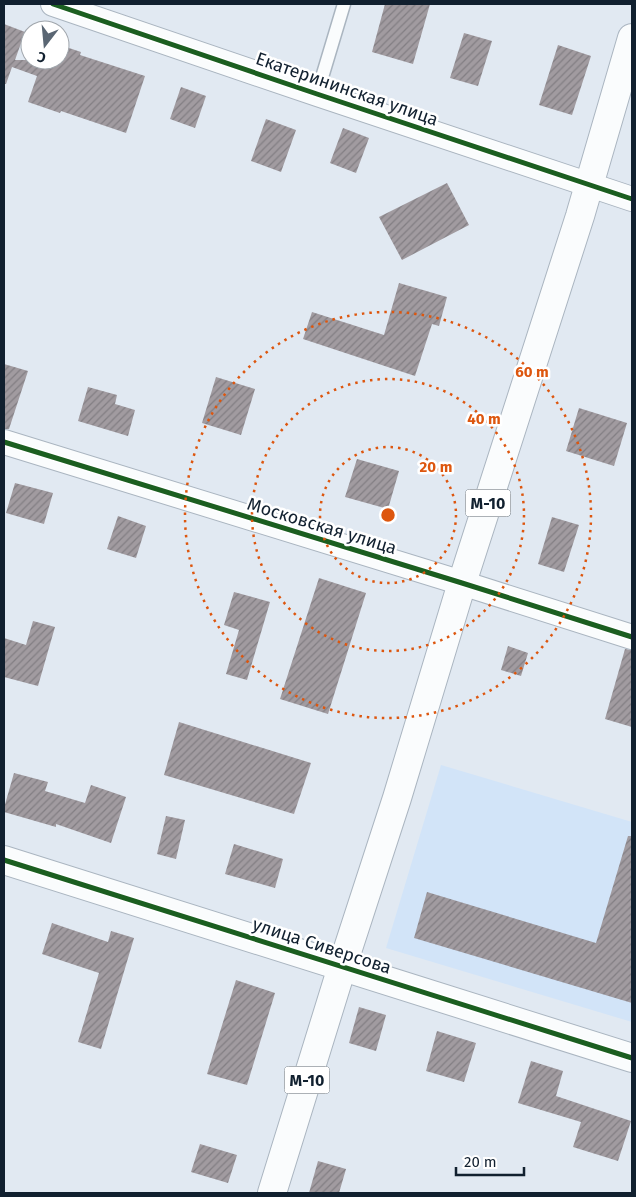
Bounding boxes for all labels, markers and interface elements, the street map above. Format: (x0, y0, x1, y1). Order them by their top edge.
north arrow (20, 20, 70, 70)
street label: Екатерининская улица (253, 47, 441, 131)
text: С (35, 48, 48, 66)
text: 60 m (515, 363, 549, 381)
text: 40 m (467, 410, 501, 428)
text: 20 m (420, 458, 452, 476)
road number: М-10 (466, 489, 510, 516)
street label: Московская улица (245, 493, 399, 559)
centre of rings (379, 506, 397, 524)
street label: улица Сиверсова (250, 913, 394, 979)
road number: М-10 (284, 1066, 330, 1094)
scale bar (456, 1144, 524, 1176)
text: 20 m (464, 1153, 497, 1171)

